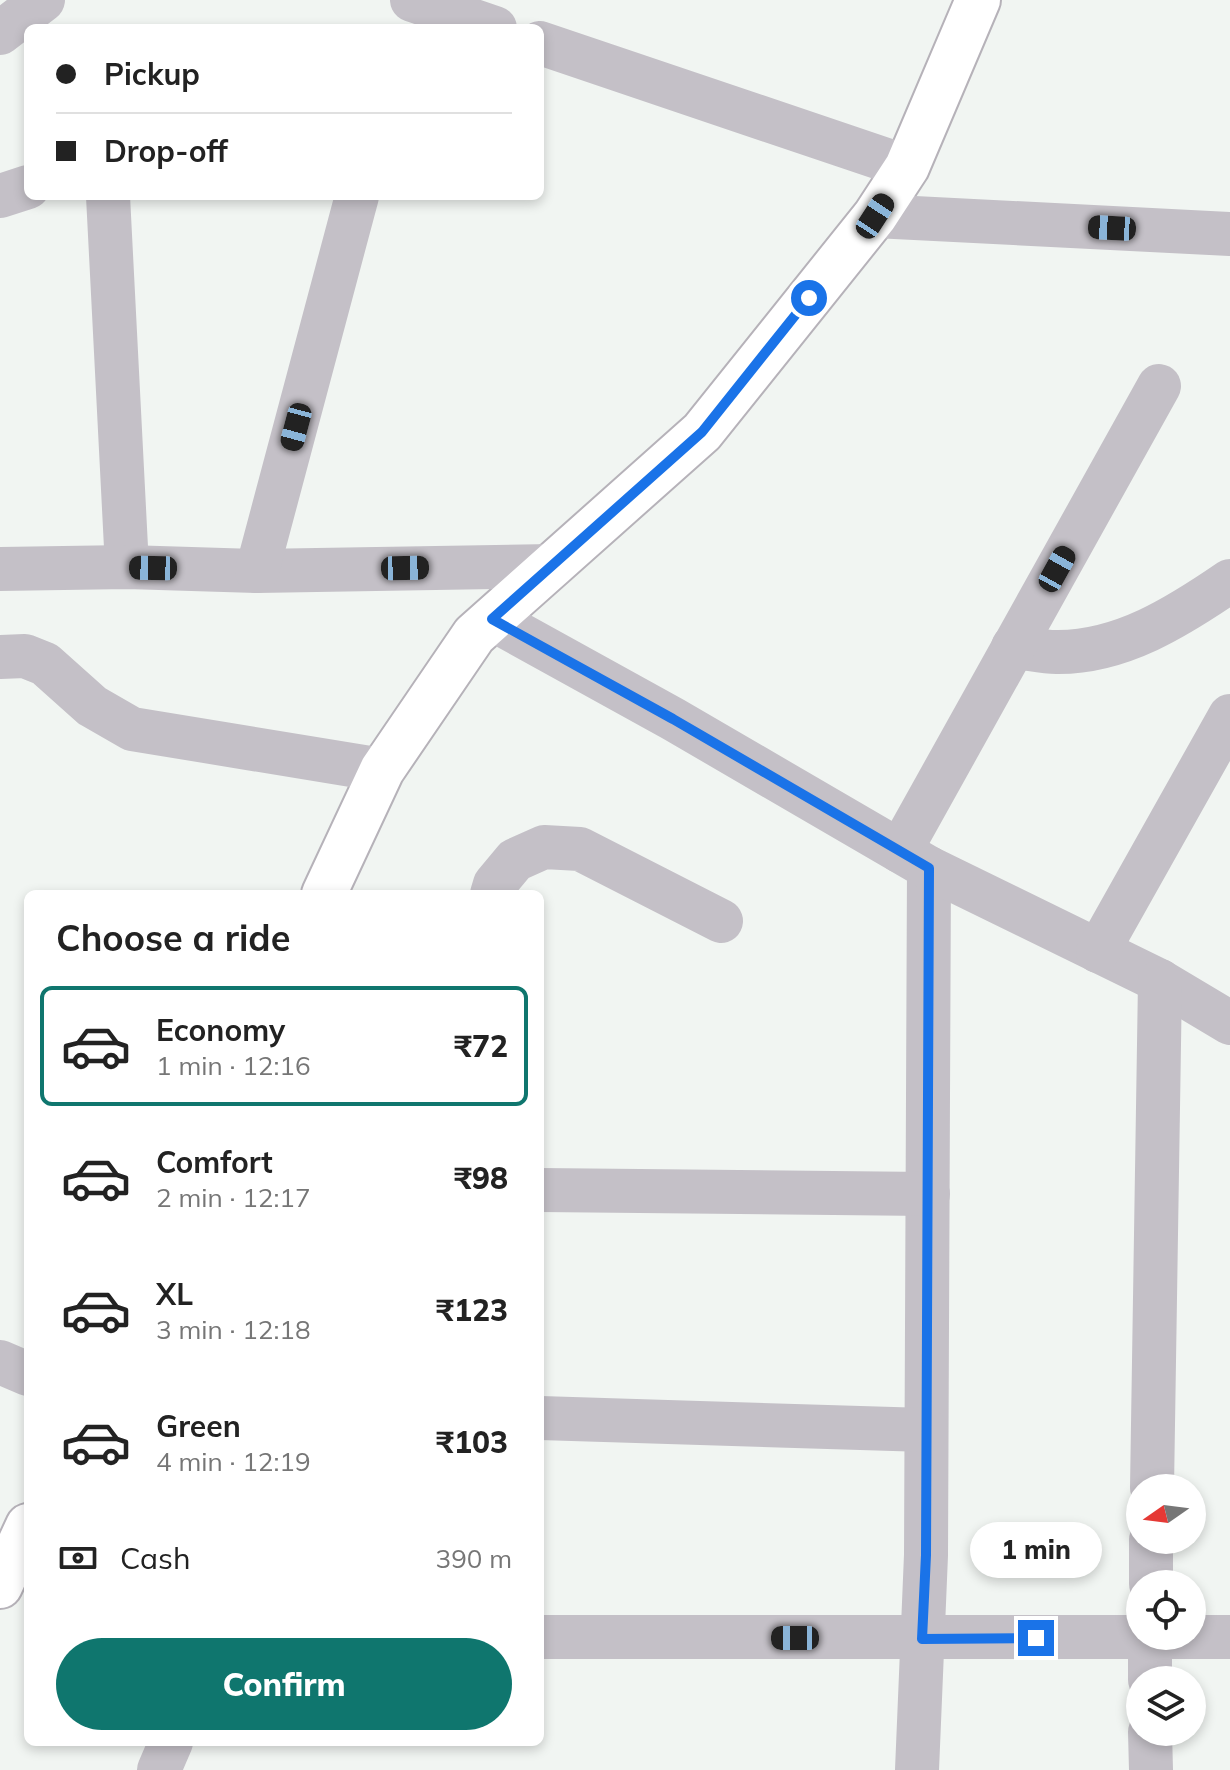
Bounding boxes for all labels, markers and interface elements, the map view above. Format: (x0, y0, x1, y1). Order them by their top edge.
text: Pickup (104, 55, 200, 93)
text: Drop-off (104, 132, 228, 170)
car (852, 189, 898, 243)
car (1087, 215, 1137, 241)
route start (791, 280, 827, 316)
car (278, 401, 314, 453)
car (1035, 542, 1079, 596)
car (129, 556, 177, 580)
car (381, 556, 429, 580)
text: Choose a ride (56, 915, 290, 960)
icon: car (60, 1010, 132, 1082)
text: Economy (156, 1011, 285, 1049)
text: ₹72 (454, 1027, 508, 1065)
text: 1 min · 12:16 (156, 1049, 311, 1082)
icon: car (60, 1142, 132, 1214)
text: Comfort (156, 1143, 273, 1181)
text: ₹98 (454, 1159, 508, 1197)
text: 2 min · 12:17 (156, 1181, 311, 1214)
icon: car (60, 1274, 132, 1346)
text: XL (156, 1275, 193, 1313)
text: ₹123 (436, 1291, 508, 1329)
text: 3 min · 12:18 (156, 1313, 311, 1346)
icon: car (60, 1406, 132, 1478)
text: Green (156, 1407, 241, 1445)
text: ₹103 (436, 1423, 508, 1461)
text: 4 min · 12:19 (156, 1445, 311, 1478)
north arrow (1126, 1474, 1206, 1554)
map controls (1126, 1474, 1206, 1746)
callout: 1 min (970, 1522, 1102, 1578)
text: 1 min (1001, 1533, 1071, 1566)
icon: cash (56, 1536, 100, 1580)
text: Cash (120, 1539, 191, 1577)
text: 390 m (436, 1542, 512, 1575)
button: locate (1126, 1570, 1206, 1650)
route end (1018, 1620, 1054, 1656)
car (771, 1626, 819, 1650)
button: Confirm (56, 1638, 512, 1730)
button: layers (1126, 1666, 1206, 1746)

